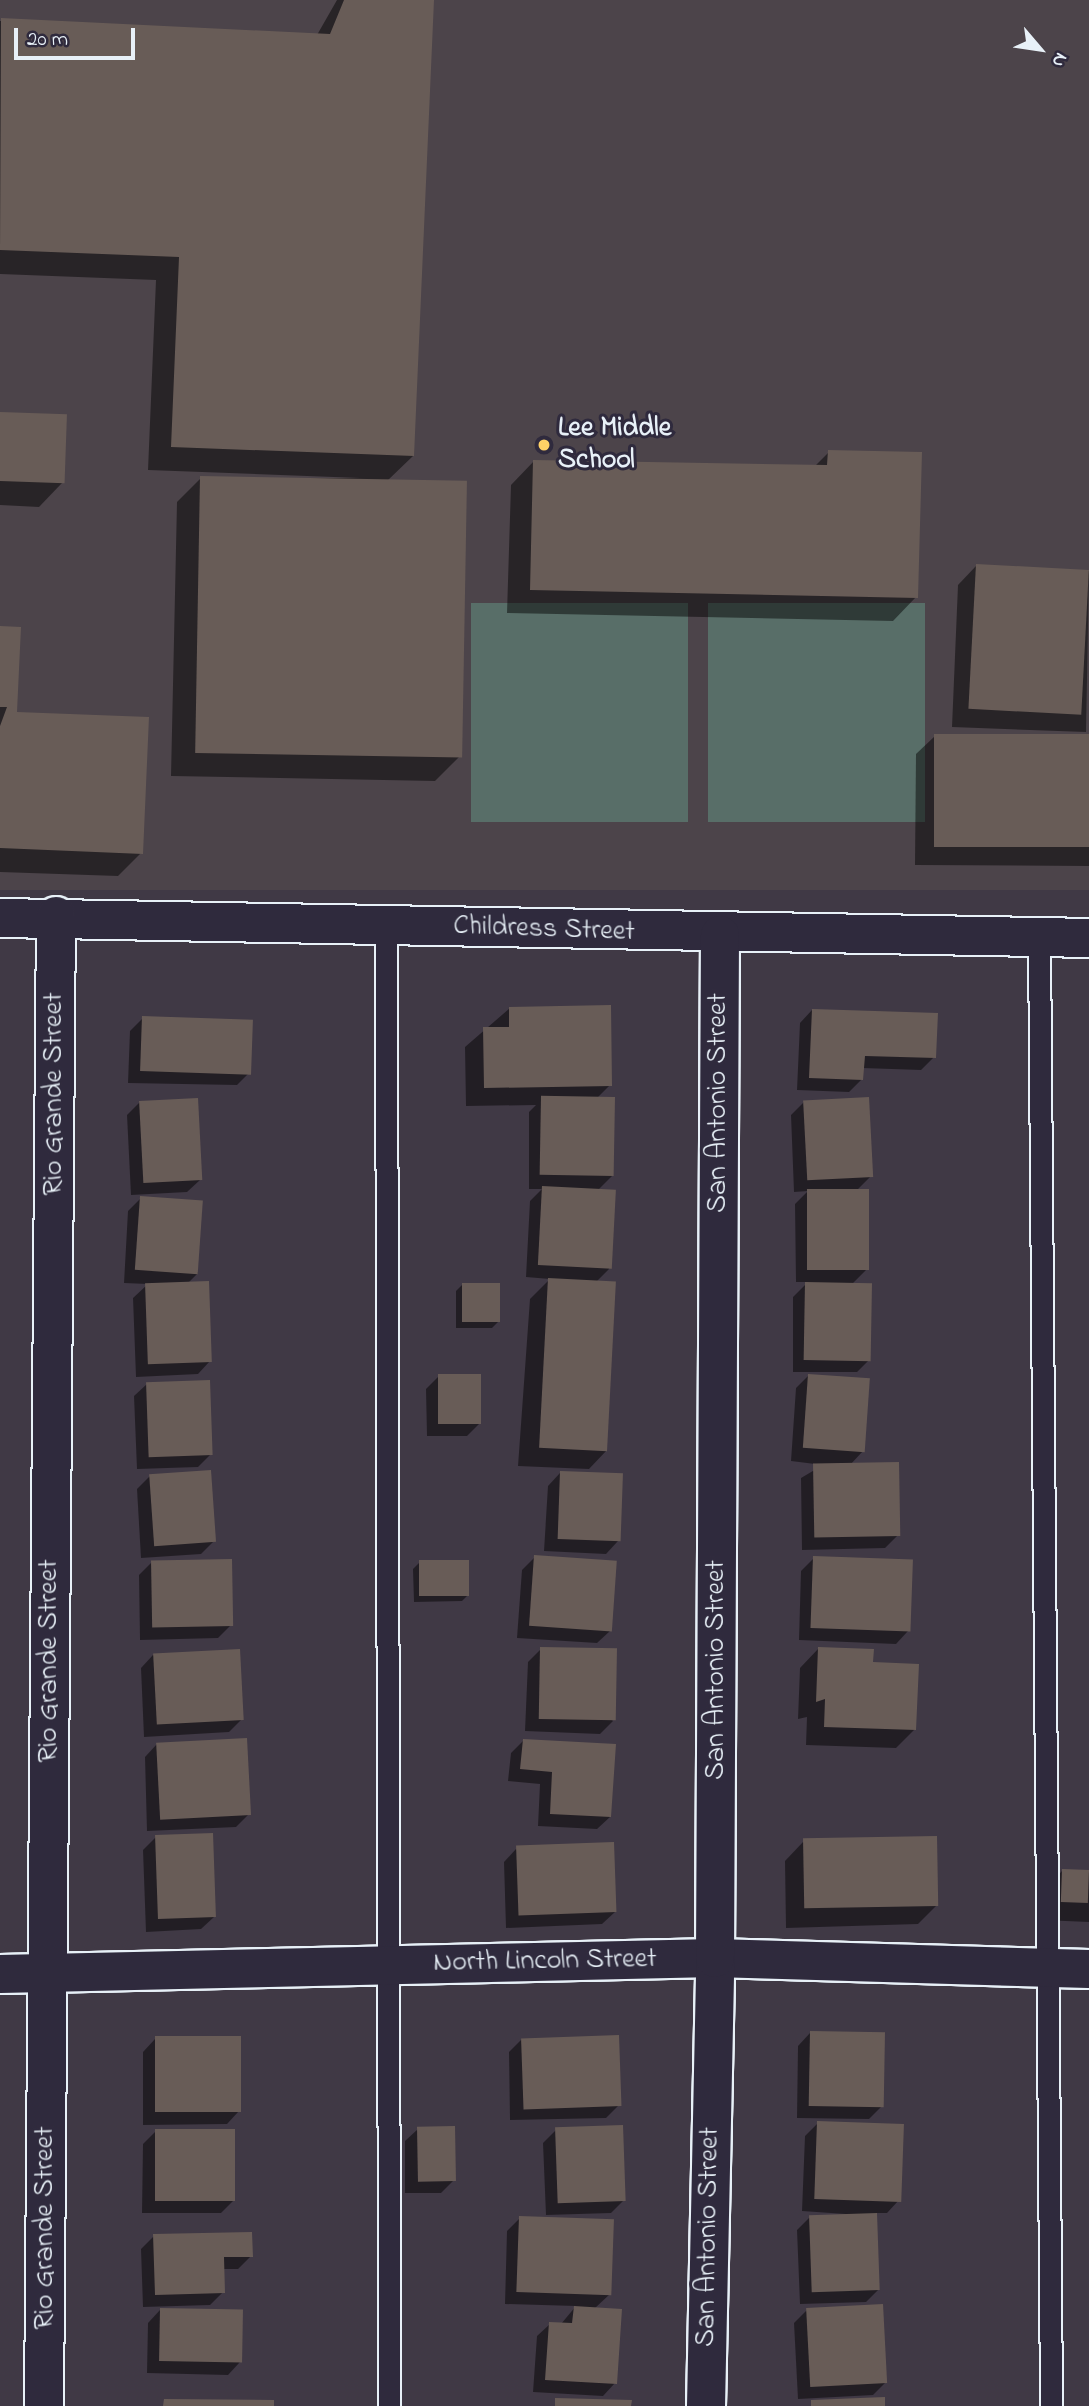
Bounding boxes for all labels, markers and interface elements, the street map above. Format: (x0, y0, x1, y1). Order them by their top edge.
scale bar (18, 14, 138, 58)
north arrow (1005, 14, 1075, 84)
text: 20 m (27, 25, 68, 55)
text: N (1044, 47, 1074, 72)
place label: Lee Middle School (558, 412, 671, 478)
marker: Lee Middle School (536, 437, 552, 453)
street label: Childress Street (453, 910, 635, 950)
street label: Rio Grande Street (38, 992, 72, 1196)
street label: San Antonio Street (702, 993, 736, 1213)
street label: Rio Grande Street (33, 1559, 67, 1763)
street label: San Antonio Street (700, 1560, 734, 1780)
street label: North Lincoln Street (433, 1943, 657, 1981)
street label: Rio Grande Street (29, 2126, 63, 2330)
street label: San Antonio Street (690, 2127, 728, 2347)

